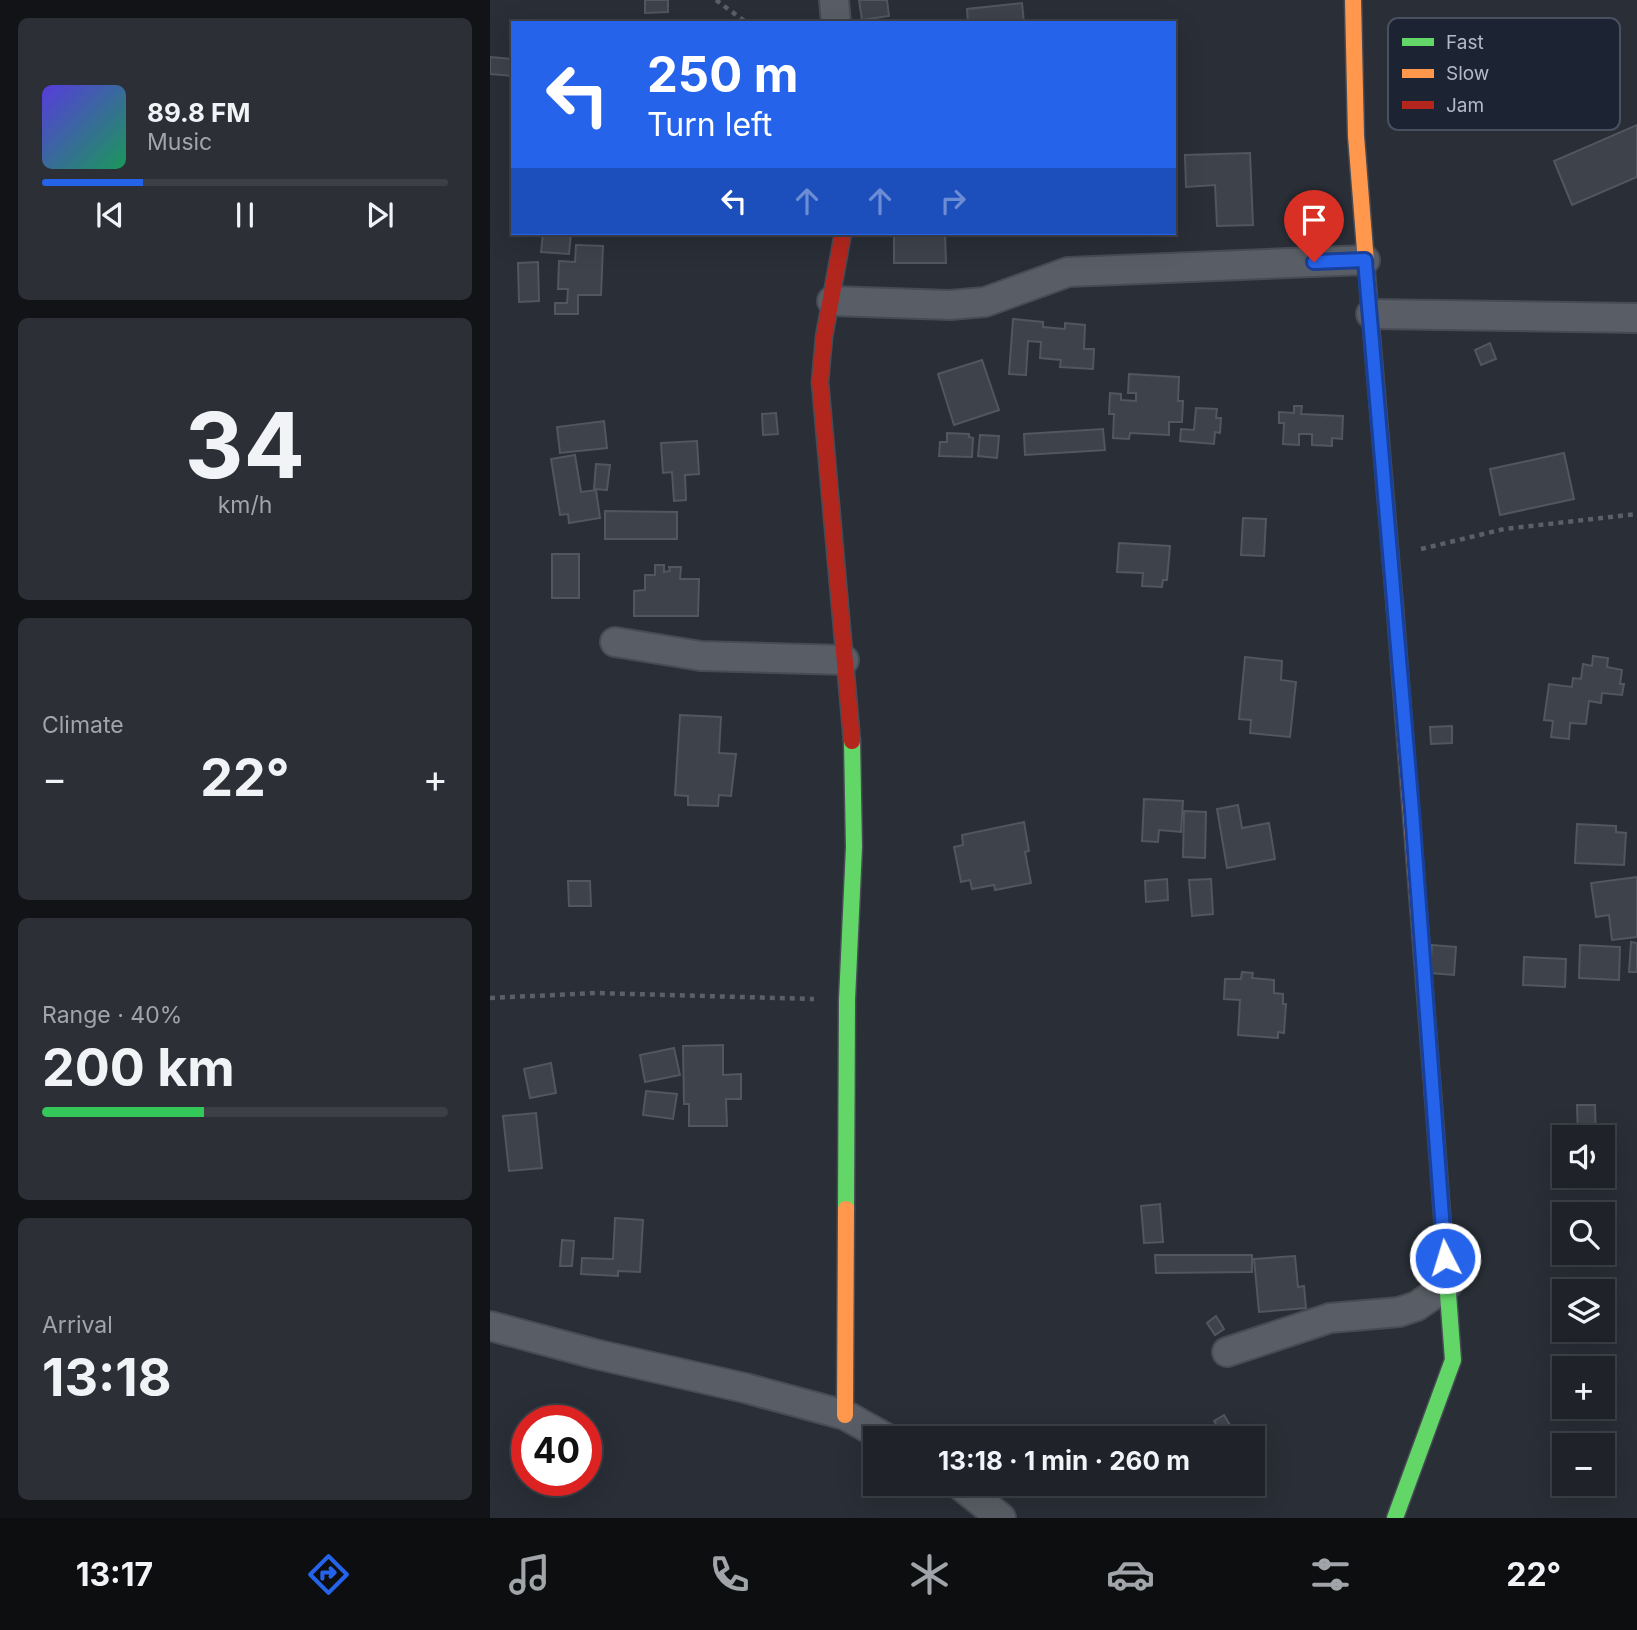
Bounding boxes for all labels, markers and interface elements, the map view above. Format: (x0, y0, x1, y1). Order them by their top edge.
legend (1388, 18, 1620, 130)
text: Fast (1446, 31, 1484, 54)
text: 250 m (647, 45, 799, 104)
icon: left (532, 49, 623, 140)
text: Slow (1446, 62, 1489, 85)
text: Jam (1446, 94, 1484, 117)
text: 89.8 FM (147, 97, 251, 128)
text: Turn left (647, 105, 772, 144)
text: Music (147, 128, 212, 156)
icon: left (715, 182, 753, 220)
icon: ahead (788, 182, 826, 220)
icon: ahead (861, 182, 899, 220)
icon: right (934, 182, 972, 220)
pin (1284, 190, 1344, 262)
icon: previous (91, 196, 129, 234)
icon: pause (226, 196, 264, 234)
icon: next (361, 196, 399, 234)
icon: arrive (1295, 201, 1333, 239)
text: 34 (185, 390, 305, 500)
text: km/h (218, 491, 272, 519)
text: Climate (42, 711, 124, 739)
text: 22° (200, 746, 290, 809)
text: − (42, 755, 67, 801)
text: + (423, 755, 448, 801)
text: Range · 40% (42, 1001, 182, 1029)
text: 200 km (42, 1036, 235, 1099)
map controls (1552, 1125, 1615, 1496)
button: sound (1552, 1125, 1615, 1188)
button: search (1552, 1202, 1615, 1265)
position arrow (1408, 1221, 1482, 1295)
button: layers (1552, 1279, 1615, 1342)
text: Arrival (42, 1311, 113, 1339)
text: 13:18 (42, 1346, 172, 1409)
button: + (1552, 1356, 1615, 1419)
speed limit sign: 40 (511, 1405, 602, 1496)
button: − (1552, 1433, 1615, 1496)
text: 13:18 · 1 min · 260 m (938, 1445, 1190, 1476)
icon: directions (304, 1550, 353, 1599)
icon: music (505, 1550, 554, 1599)
icon: phone (705, 1550, 754, 1599)
icon: climate (905, 1550, 954, 1599)
icon: car (1106, 1550, 1155, 1599)
icon: filters (1306, 1550, 1355, 1599)
text: 13:17 (76, 1555, 153, 1594)
text: 22° (1506, 1555, 1561, 1594)

